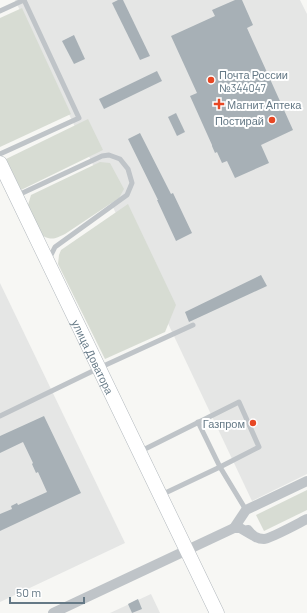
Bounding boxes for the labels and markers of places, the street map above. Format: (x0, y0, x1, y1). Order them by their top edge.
place label: Почта России №344047 (219, 68, 288, 94)
marker: Почта России №344047 (206, 75, 216, 85)
place label: Магнит Аптека (227, 98, 302, 111)
marker: Магнит Аптека (214, 99, 224, 109)
place label: Постирай (215, 114, 264, 127)
marker: Постирай (267, 115, 277, 125)
place label: Газпром (203, 417, 245, 430)
marker: Газпром (248, 418, 258, 428)

